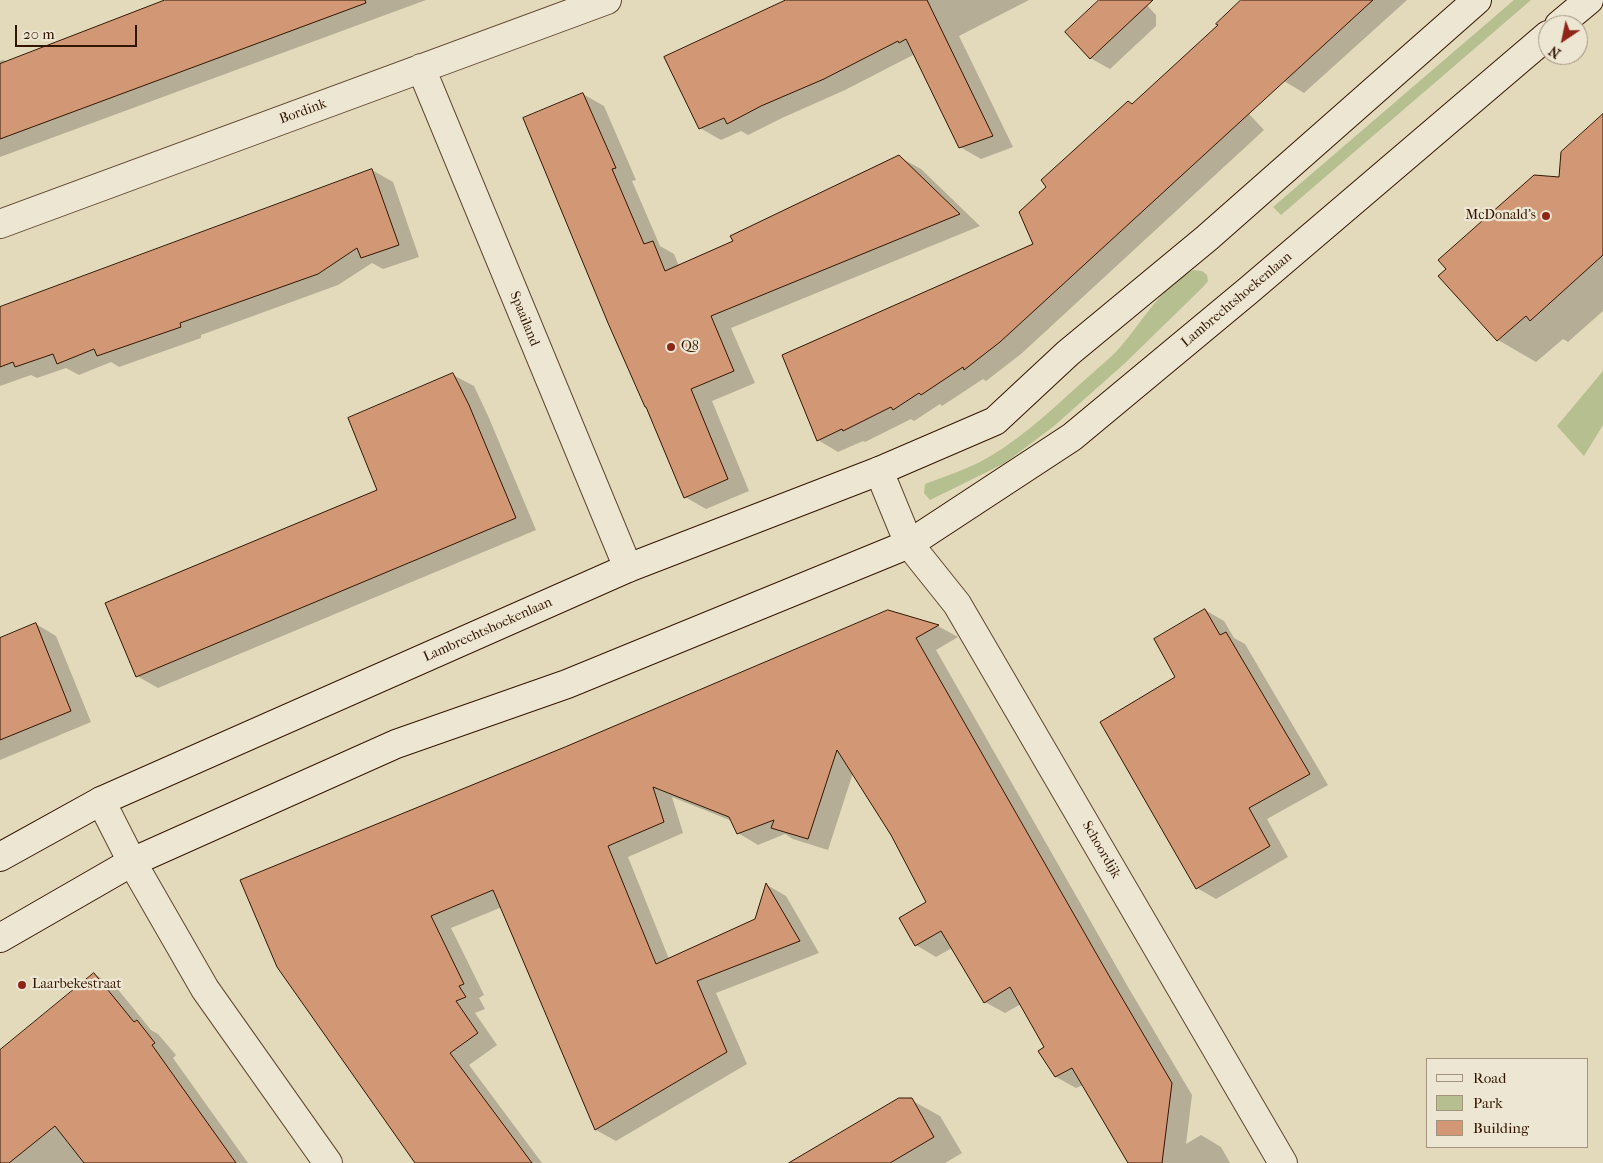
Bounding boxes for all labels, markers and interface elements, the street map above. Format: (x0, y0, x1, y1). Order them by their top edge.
scale bar (18, 15, 140, 47)
north arrow (1538, 15, 1588, 65)
text: 20 m (23, 25, 55, 43)
text: N (1546, 42, 1564, 62)
street label: Bordink (277, 96, 329, 128)
place label: McDonald's (1465, 208, 1536, 224)
marker: McDonald's (1540, 210, 1552, 222)
street label: Lambrechtshoekenlaan (1178, 249, 1296, 351)
street label: Spaailand (505, 289, 543, 349)
place label: Q8 (681, 339, 699, 355)
marker: Q8 (665, 341, 677, 353)
street label: Lambrechtshoekenlaan (421, 594, 555, 666)
street label: Schoordijk (1078, 818, 1124, 882)
place label: Laarbekestraat (32, 977, 122, 993)
marker: Laarbekestraat (16, 979, 28, 991)
legend (1426, 1058, 1588, 1148)
text: Road (1473, 1069, 1506, 1087)
text: Park (1473, 1094, 1503, 1112)
text: Building (1473, 1119, 1529, 1137)

